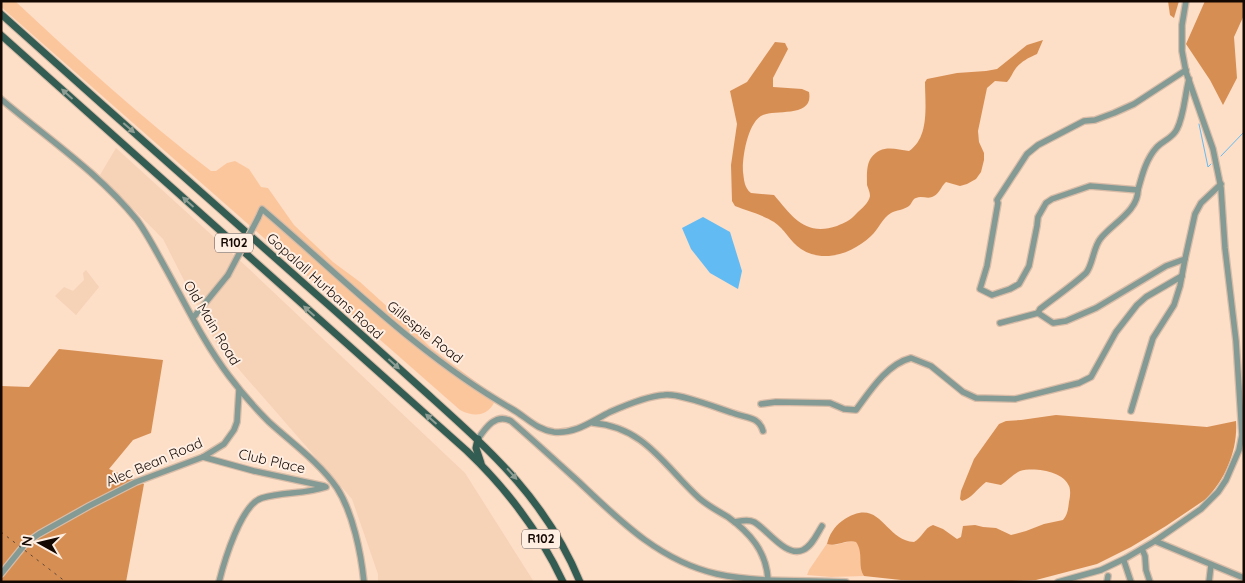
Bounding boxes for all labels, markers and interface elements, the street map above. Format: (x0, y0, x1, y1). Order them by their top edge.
one-way arrow (61, 88, 73, 100)
one-way arrow (123, 122, 135, 134)
one-way arrow (182, 197, 195, 208)
street label: Gopalall Hurbans Road (263, 229, 387, 343)
road number: R102 (215, 234, 253, 252)
street label: Old Main Road (180, 277, 244, 369)
street label: Gillespie Road (383, 297, 467, 367)
one-way arrow (303, 305, 316, 316)
one-way arrow (388, 358, 400, 370)
one-way arrow (424, 413, 437, 424)
street label: Alec Bean Road (103, 434, 205, 490)
street label: Club Place (237, 445, 307, 477)
one-way arrow (506, 467, 518, 479)
north arrow (15, 518, 65, 568)
road number: R102 (522, 530, 560, 548)
text: N (17, 535, 37, 548)

